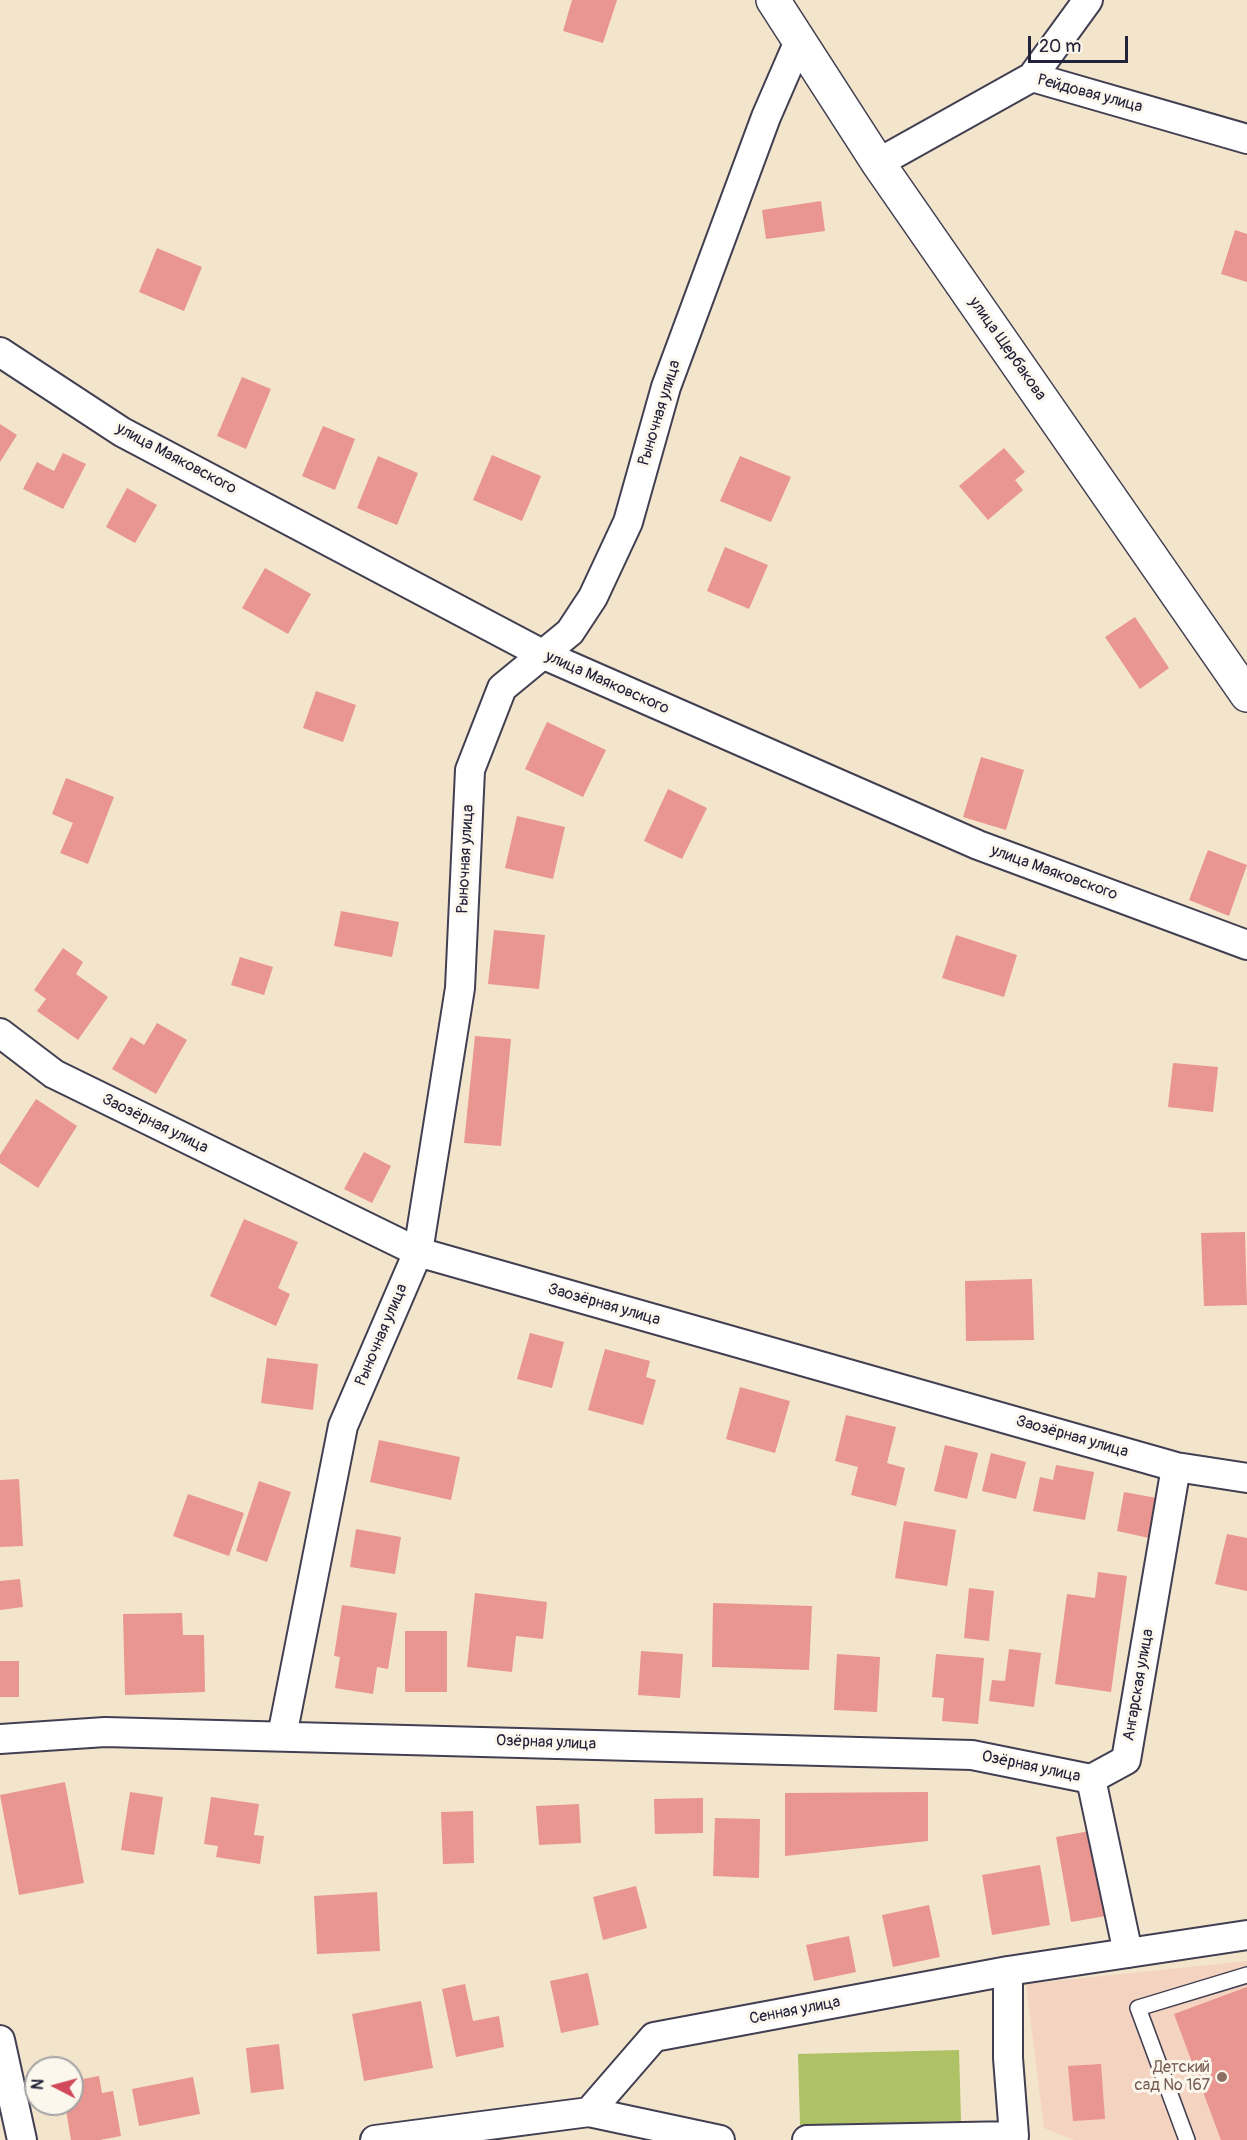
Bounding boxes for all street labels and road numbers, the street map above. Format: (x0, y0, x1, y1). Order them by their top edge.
street label: Рейдовая улица (1035, 71, 1145, 117)
street label: улица Щербакова (964, 294, 1050, 404)
street label: Рыночная улица (635, 358, 685, 468)
street label: улица Маяковского (113, 419, 239, 499)
street label: улица Маяковского (542, 647, 672, 719)
street label: Рыночная улица (454, 804, 478, 914)
street label: улица Маяковского (988, 841, 1120, 905)
street label: Заозёрная улица (99, 1090, 211, 1158)
street label: Заозёрная улица (546, 1280, 662, 1330)
street label: Рыночная улица (352, 1281, 412, 1389)
street label: Заозёрная улица (1014, 1412, 1130, 1462)
street label: Ангарская улица (1120, 1627, 1158, 1743)
street label: Озёрная улица (496, 1732, 596, 1754)
street label: Озёрная улица (980, 1747, 1082, 1787)
street label: Сенная улица (748, 1993, 842, 2029)

